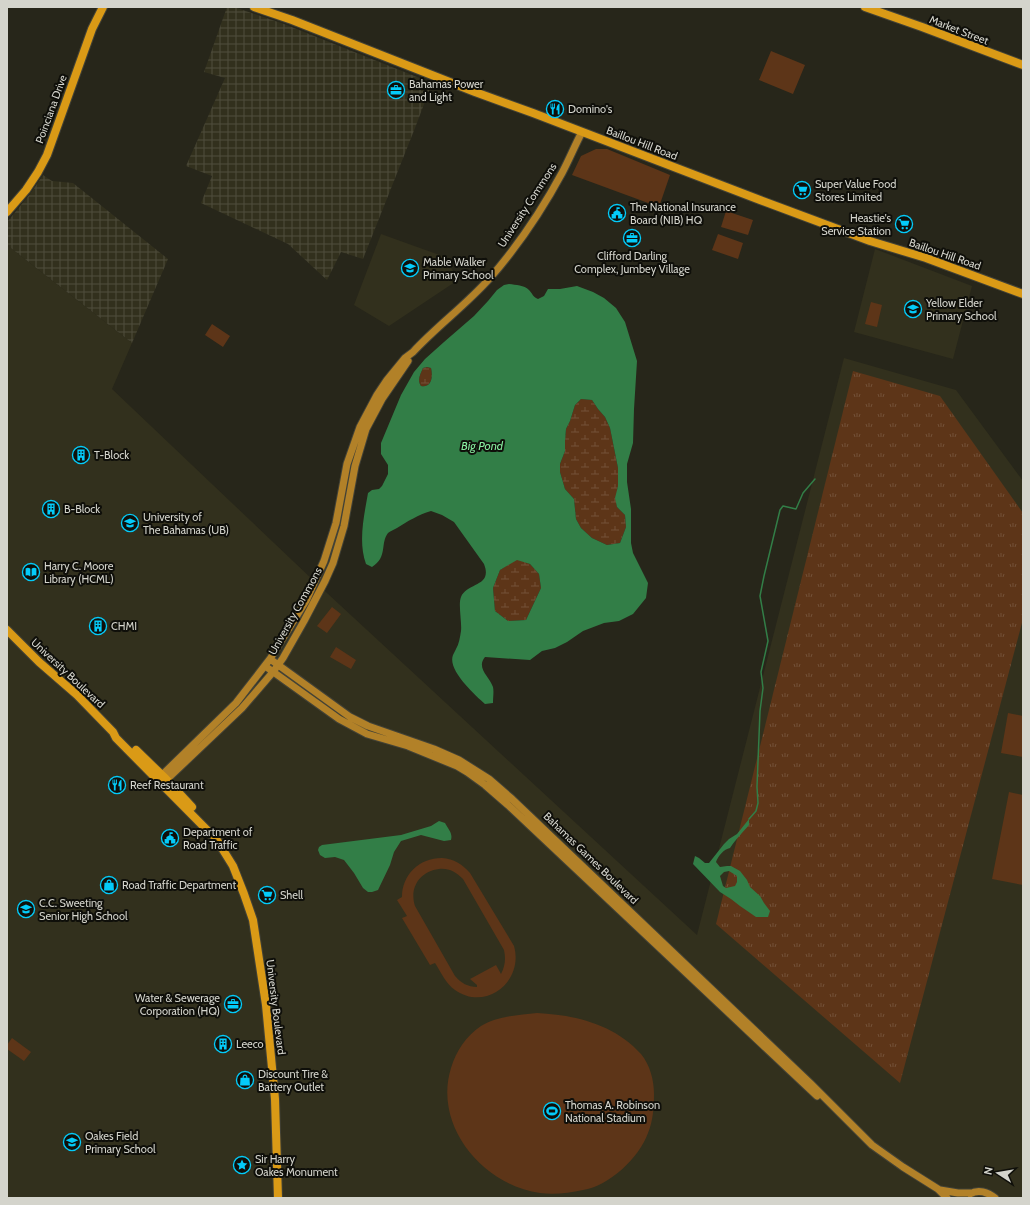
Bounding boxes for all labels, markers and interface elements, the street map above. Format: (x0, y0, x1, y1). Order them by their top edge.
street label: Market Street (927, 12, 991, 48)
street label: Poinciana Drive (32, 73, 70, 145)
place label: Bahamas Power and Light (409, 77, 484, 104)
office icon: Bahamas Power and Light (386, 80, 406, 100)
restaurant icon: Domino's (545, 99, 565, 119)
place label: Domino's (568, 102, 613, 116)
street label: Baillou Hill Road (604, 123, 680, 163)
street label: University Commons (494, 160, 560, 250)
place label: Super Value Food Stores Limited (815, 177, 896, 204)
supermarket icon: Super Value Food Stores Limited (792, 180, 812, 200)
place label: The National Insurance Board (NIB) HQ (630, 200, 736, 227)
public building icon: The National Insurance Board (NIB) HQ (607, 203, 627, 223)
place label: Heastie's Service Station (821, 211, 891, 238)
supermarket icon: Heastie's Service Station (894, 214, 914, 234)
office icon: Clifford Darling Complex, Jumbey Village (622, 228, 642, 248)
street label: Baillou Hill Road (907, 235, 983, 273)
place label: Clifford Darling Complex, Jumbey Village (574, 249, 690, 276)
place label: Mable Walker Primary School (423, 255, 494, 282)
school or university icon: Mable Walker Primary School (400, 258, 420, 278)
place label: Yellow Elder Primary School (925, 296, 997, 323)
school or university icon: Yellow Elder Primary School (903, 299, 923, 319)
water label: Big Pond (461, 438, 504, 453)
building icon: T-Block (71, 445, 91, 465)
place label: T-Block (94, 448, 129, 462)
building icon: B-Block (41, 499, 61, 519)
place label: B-Block (64, 502, 100, 516)
place label: University of The Bahamas (UB) (143, 510, 229, 537)
school or university icon: University of The Bahamas (UB) (120, 513, 140, 533)
place label: Harry C. Moore Library (HCML) (44, 559, 114, 586)
library icon: Harry C. Moore Library (HCML) (21, 562, 41, 582)
street label: University Commons (265, 564, 325, 657)
building icon: CHMI (88, 616, 108, 636)
place label: CHMI (111, 619, 137, 633)
street label: University Boulevard (28, 635, 108, 711)
restaurant icon: Reef Restaurant (107, 775, 127, 795)
place label: Reef Restaurant (130, 778, 204, 792)
street label: Bahamas Games Boulevard (541, 809, 641, 907)
place label: Department of Road Traffic (183, 825, 253, 852)
public building icon: Department of Road Traffic (160, 828, 180, 848)
shop icon: Road Traffic Department (99, 875, 119, 895)
place label: Road Traffic Department (122, 878, 236, 892)
supermarket icon: Shell (257, 885, 277, 905)
place label: Shell (280, 888, 304, 902)
place label: C.C. Sweeting Senior High School (39, 896, 128, 923)
school or university icon: C.C. Sweeting Senior High School (16, 899, 36, 919)
street label: University Boulevard (263, 959, 289, 1055)
place label: Water & Sewerage Corporation (HQ) (135, 991, 220, 1018)
office icon: Water & Sewerage Corporation (HQ) (223, 994, 243, 1014)
building icon: Leeco (213, 1034, 233, 1054)
place label: Leeco (236, 1037, 264, 1051)
place label: Discount Tire & Battery Outlet (258, 1067, 328, 1094)
shop icon: Discount Tire & Battery Outlet (235, 1070, 255, 1090)
place label: Thomas A. Robinson National Stadium (565, 1098, 660, 1125)
sports icon: Thomas A. Robinson National Stadium (542, 1101, 562, 1121)
place label: Oakes Field Primary School (85, 1129, 156, 1156)
school or university icon: Oakes Field Primary School (62, 1132, 82, 1152)
place label: Sir Harry Oakes Monument (255, 1152, 338, 1179)
north arrow (978, 1153, 1018, 1193)
place icon: Sir Harry Oakes Monument (232, 1155, 252, 1175)
text: N (981, 1166, 996, 1176)

